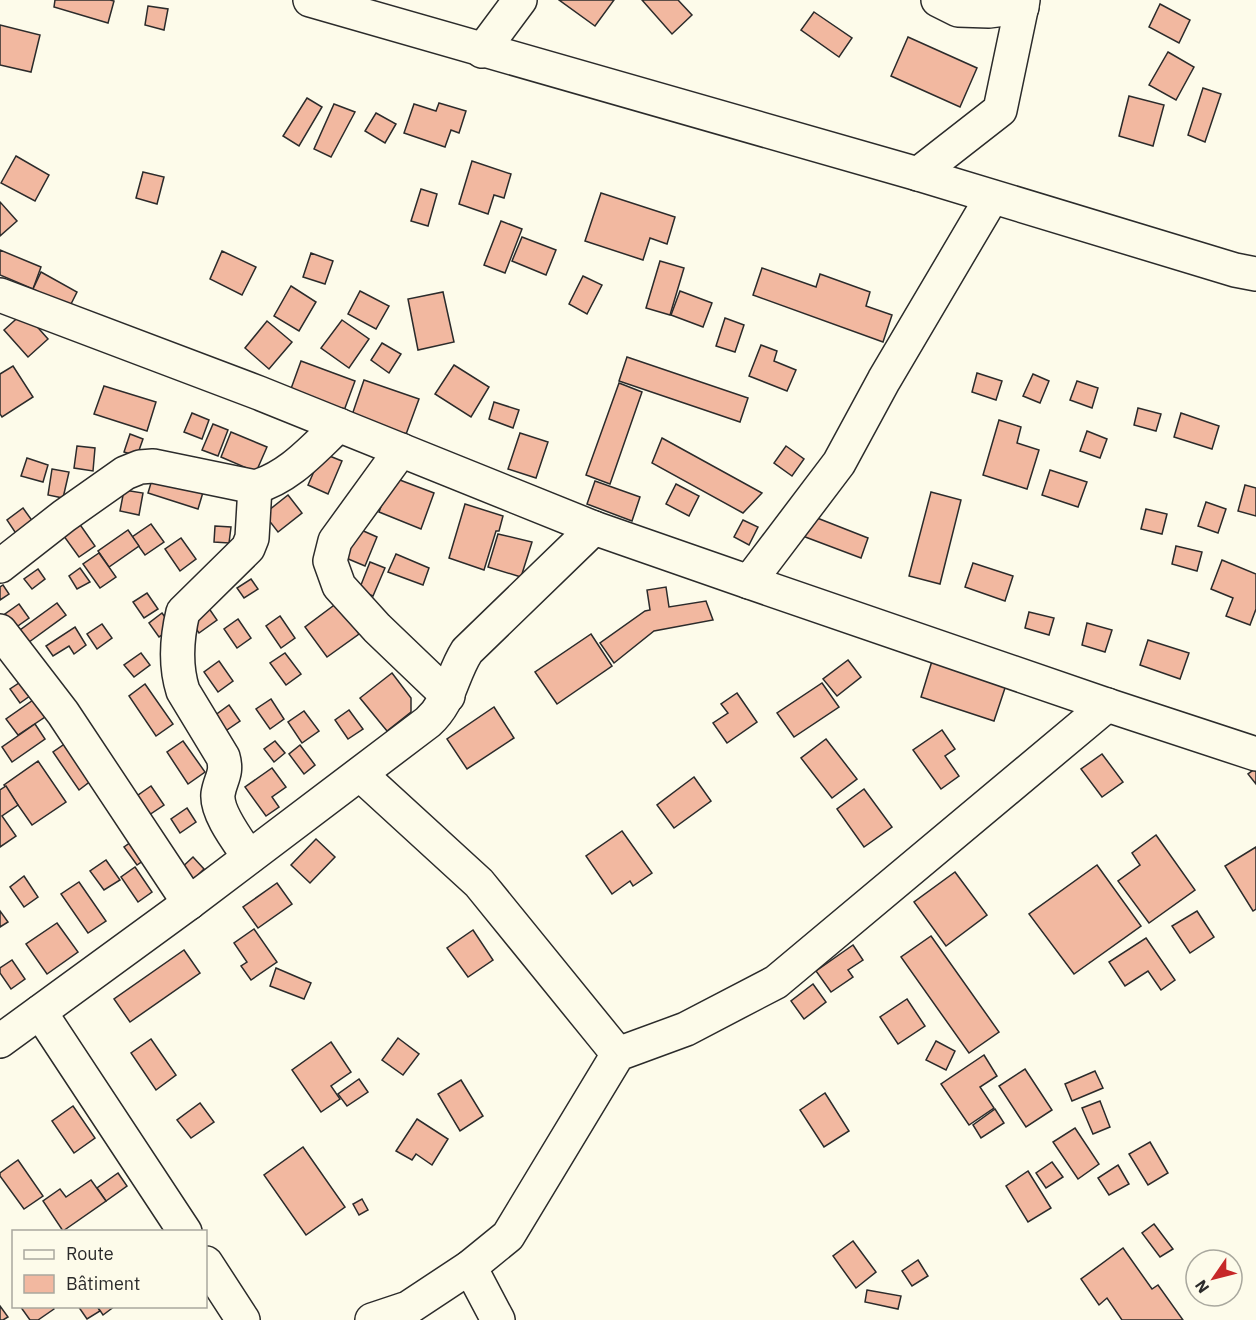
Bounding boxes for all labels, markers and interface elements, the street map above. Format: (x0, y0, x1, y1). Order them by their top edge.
legend (12, 1230, 207, 1308)
text: Route (66, 1242, 114, 1265)
north arrow (1184, 1248, 1244, 1308)
text: Bâtiment (66, 1272, 140, 1295)
text: N (1190, 1276, 1213, 1297)

